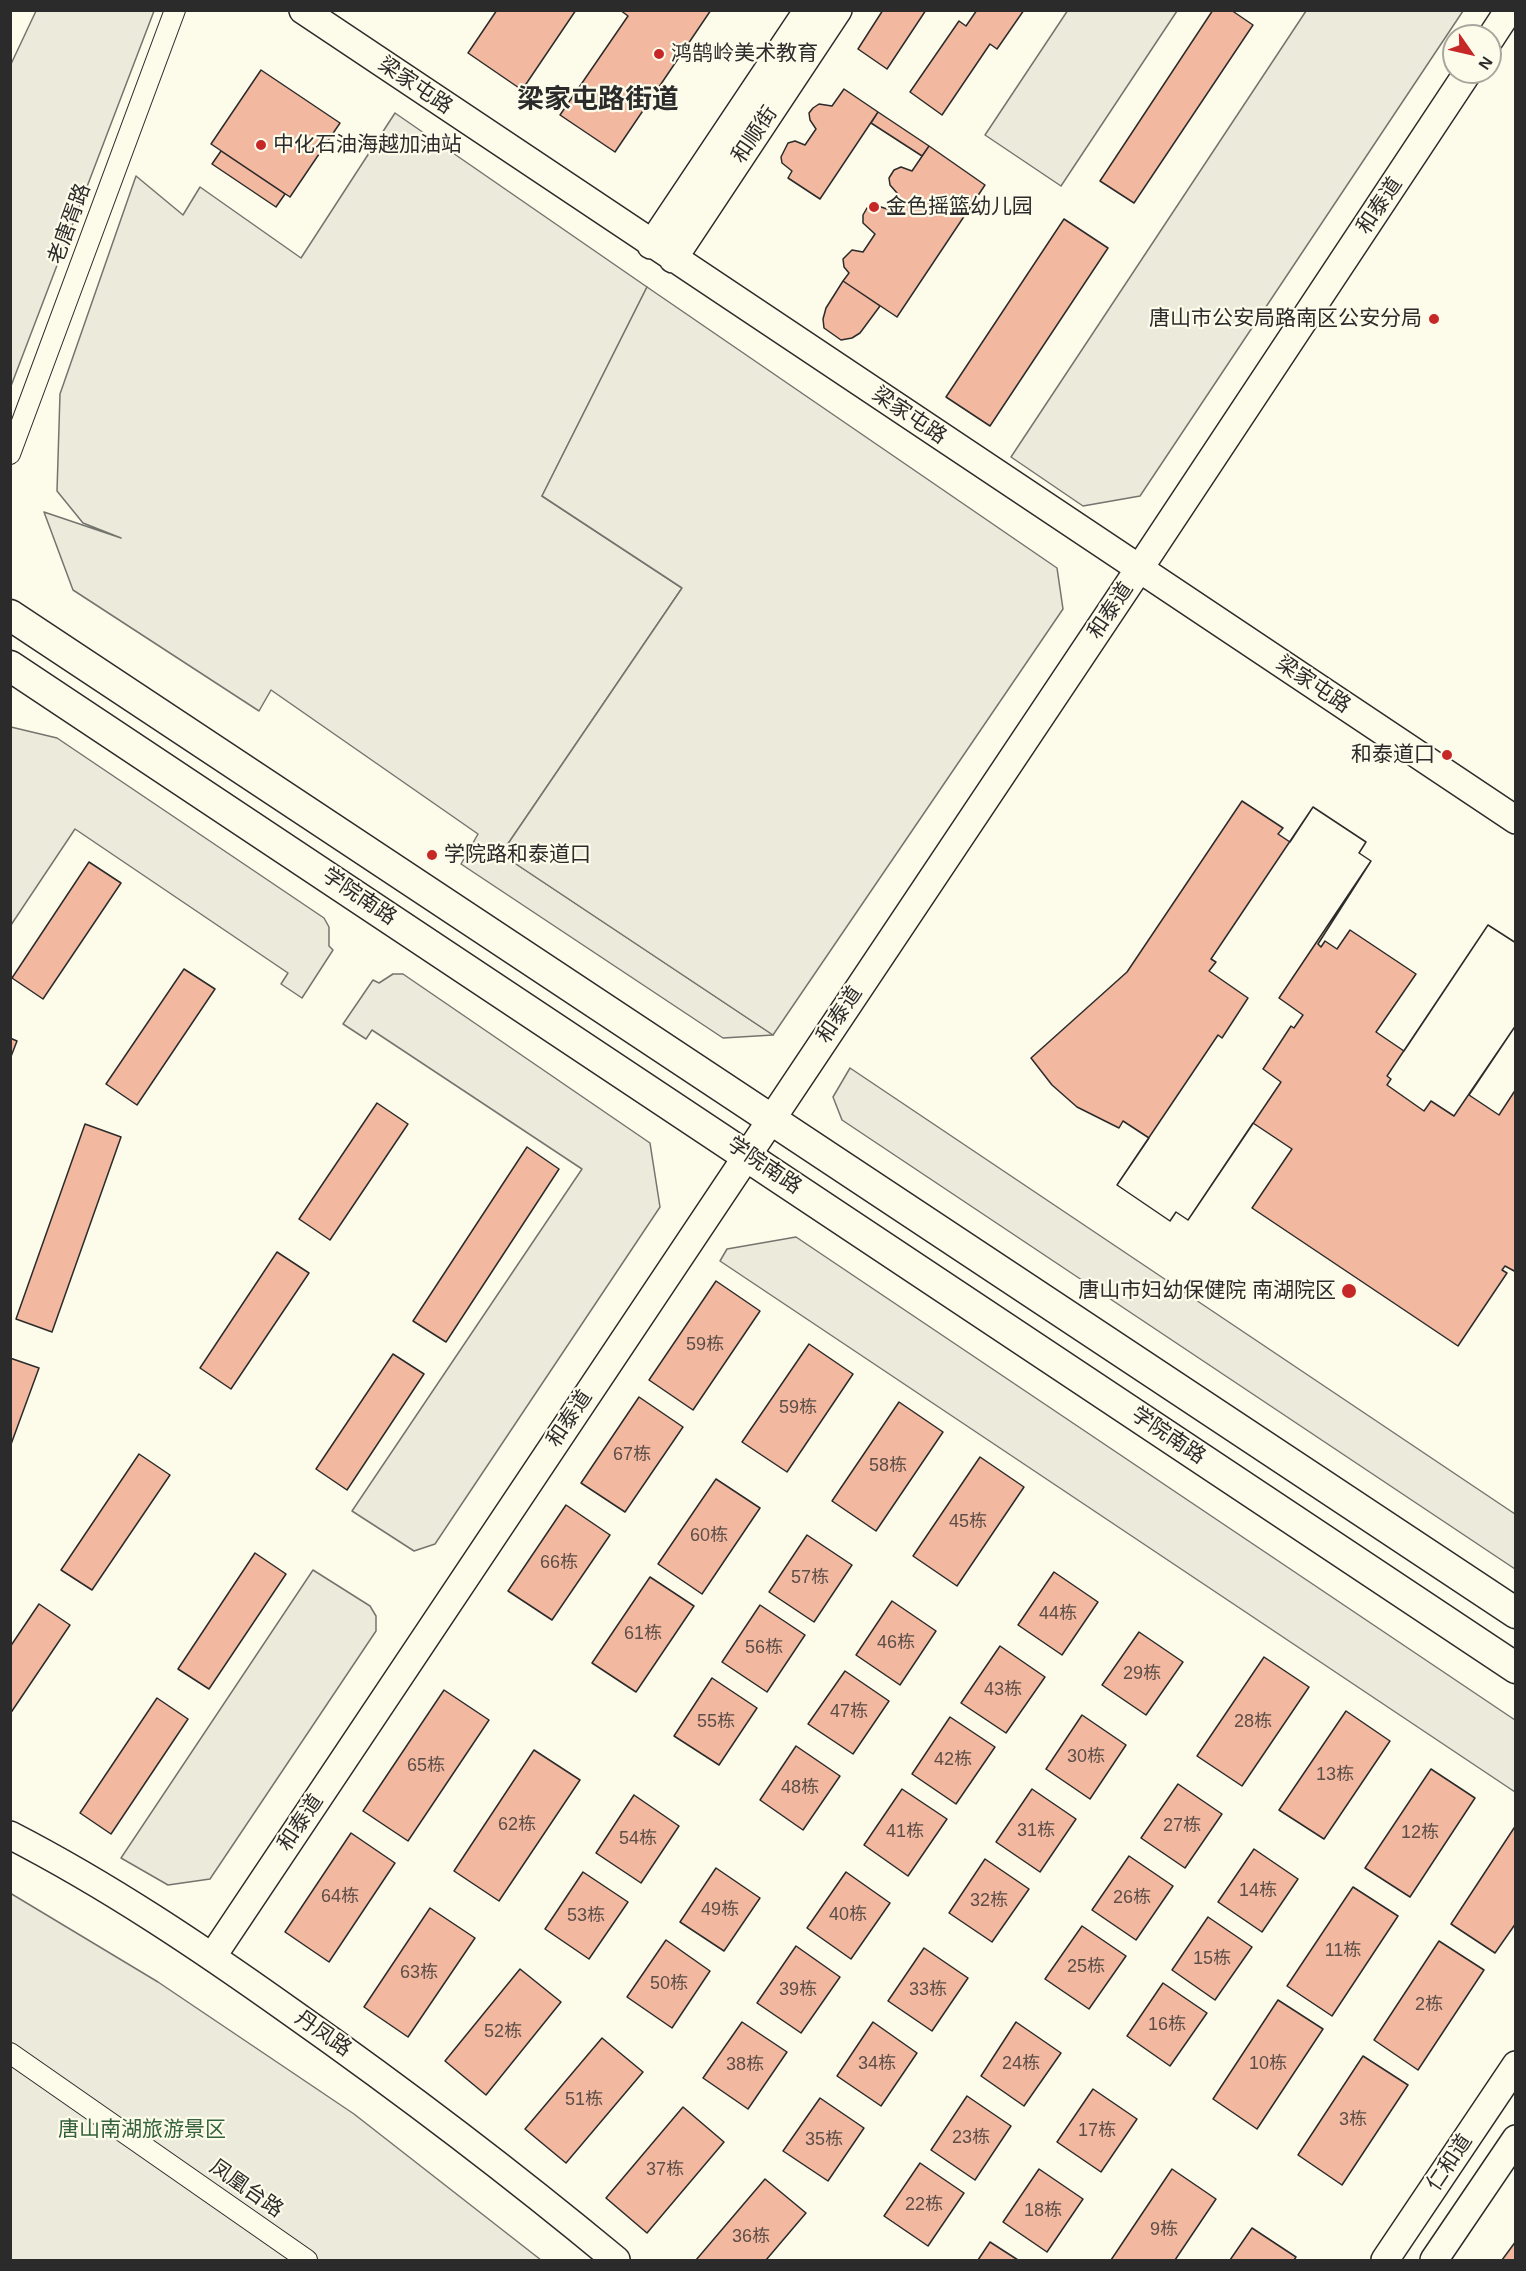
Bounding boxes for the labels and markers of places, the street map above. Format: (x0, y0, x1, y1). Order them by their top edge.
place label: 鸿鹄岭美术教育 (671, 41, 818, 67)
marker: 鸿鹄岭美术教育 (652, 47, 666, 61)
place label: 中化石油海越加油站 (273, 132, 462, 158)
marker: 中化石油海越加油站 (254, 138, 268, 152)
place label: 金色摇篮幼儿园 (886, 194, 1033, 220)
marker: 金色摇篮幼儿园 (867, 200, 881, 214)
place label: 唐山市公安局路南区公安分局 (1149, 306, 1422, 332)
marker: 唐山市公安局路南区公安分局 (1427, 312, 1441, 326)
place label: 和泰道口 (1351, 742, 1435, 768)
marker: 和泰道口 (1440, 748, 1454, 762)
place label: 学院路和泰道口 (444, 842, 591, 868)
marker: 学院路和泰道口 (425, 848, 439, 862)
place label: 唐山市妇幼保健院 南湖院区 (1078, 1278, 1336, 1304)
marker: 唐山市妇幼保健院 南湖院区 (1340, 1282, 1358, 1300)

